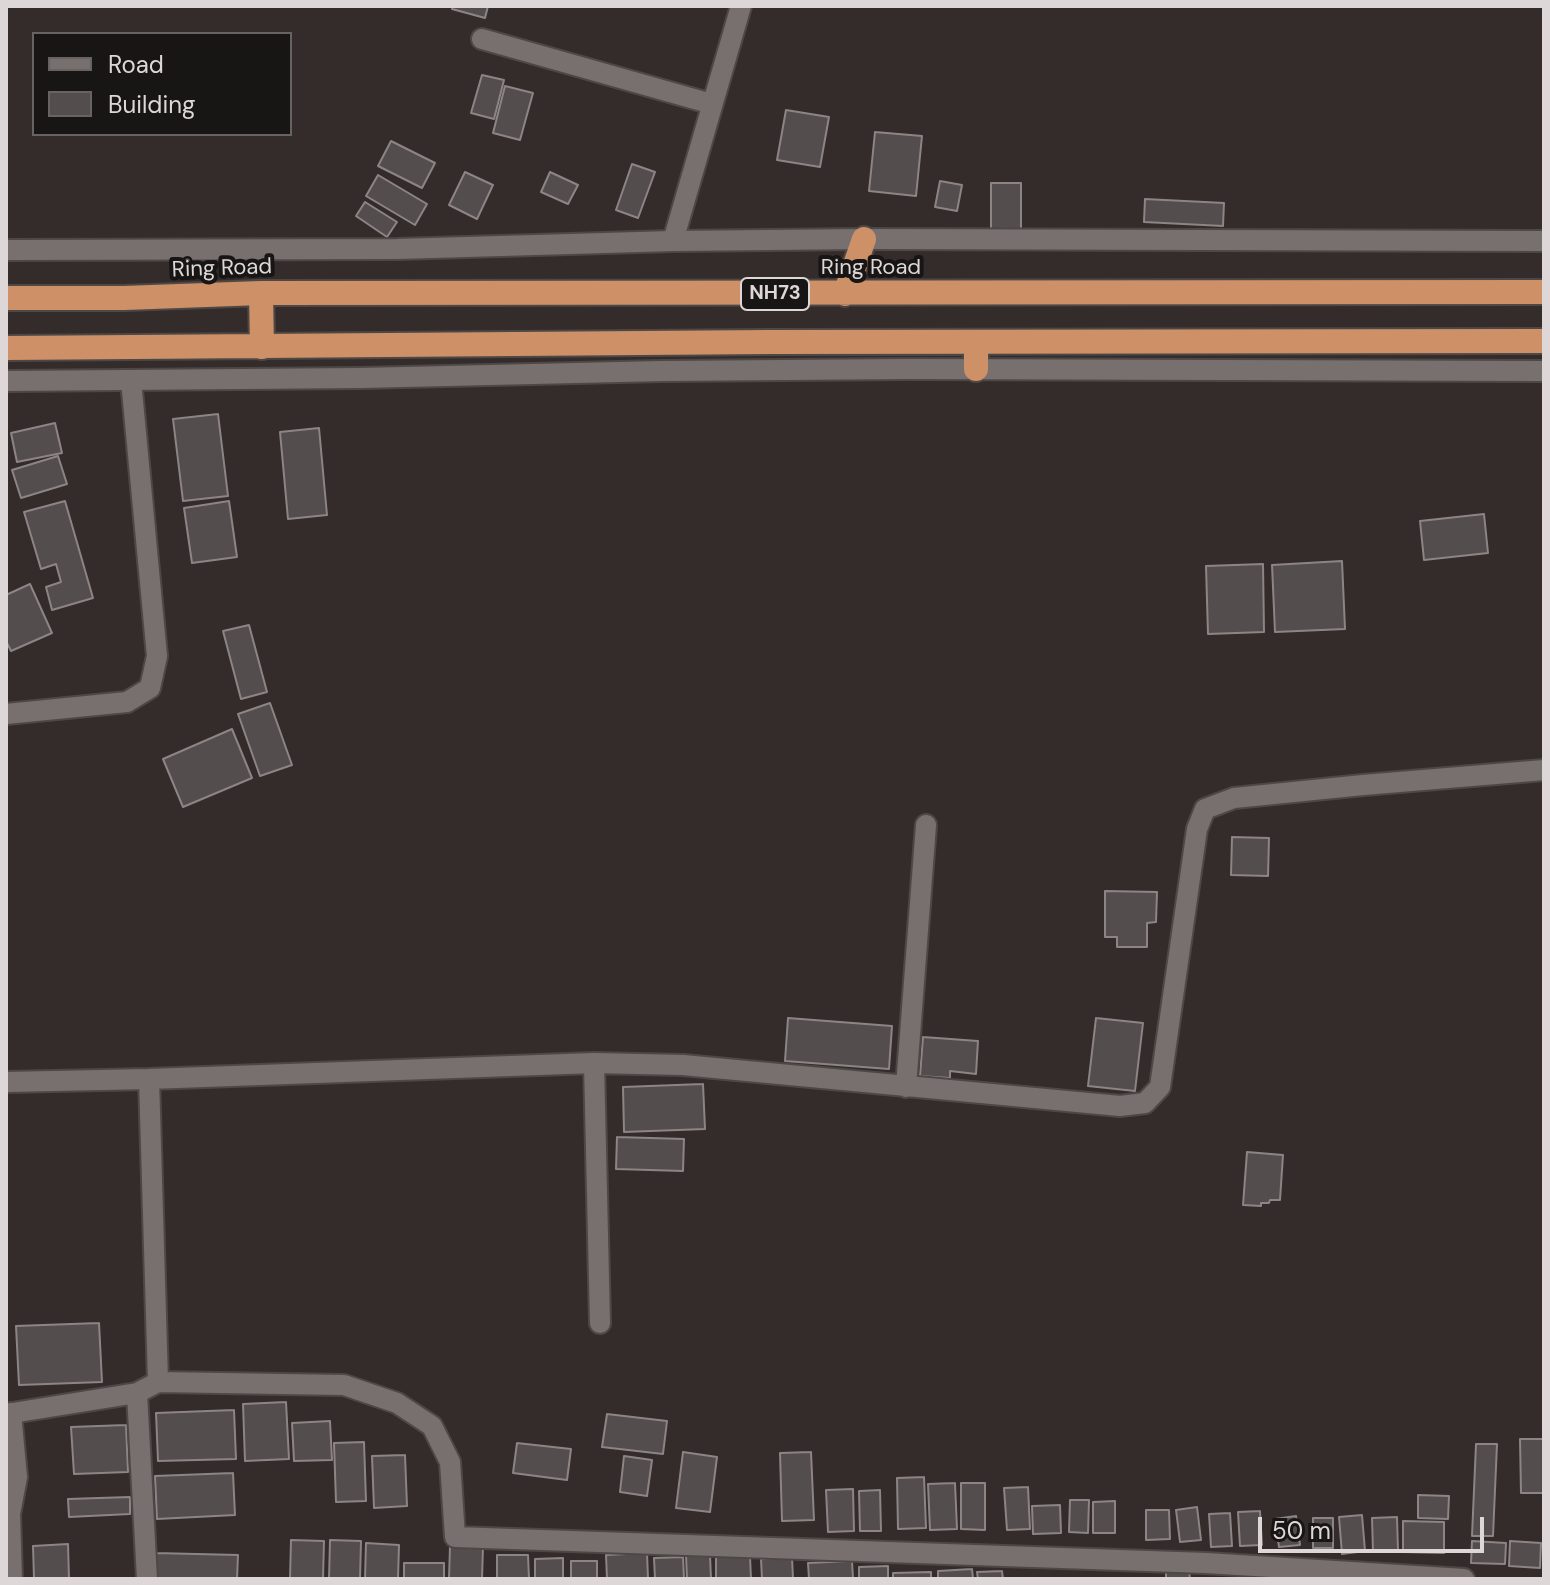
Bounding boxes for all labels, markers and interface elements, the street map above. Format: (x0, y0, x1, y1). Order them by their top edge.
legend (32, 32, 292, 136)
text: Road (108, 49, 164, 80)
text: Building (108, 89, 195, 120)
street label: Ring Road (171, 254, 273, 284)
street label: Ring Road (821, 255, 921, 281)
road number: NH73 (741, 278, 809, 310)
scale bar (1262, 1501, 1488, 1551)
text: 50 m (1272, 1515, 1331, 1546)

